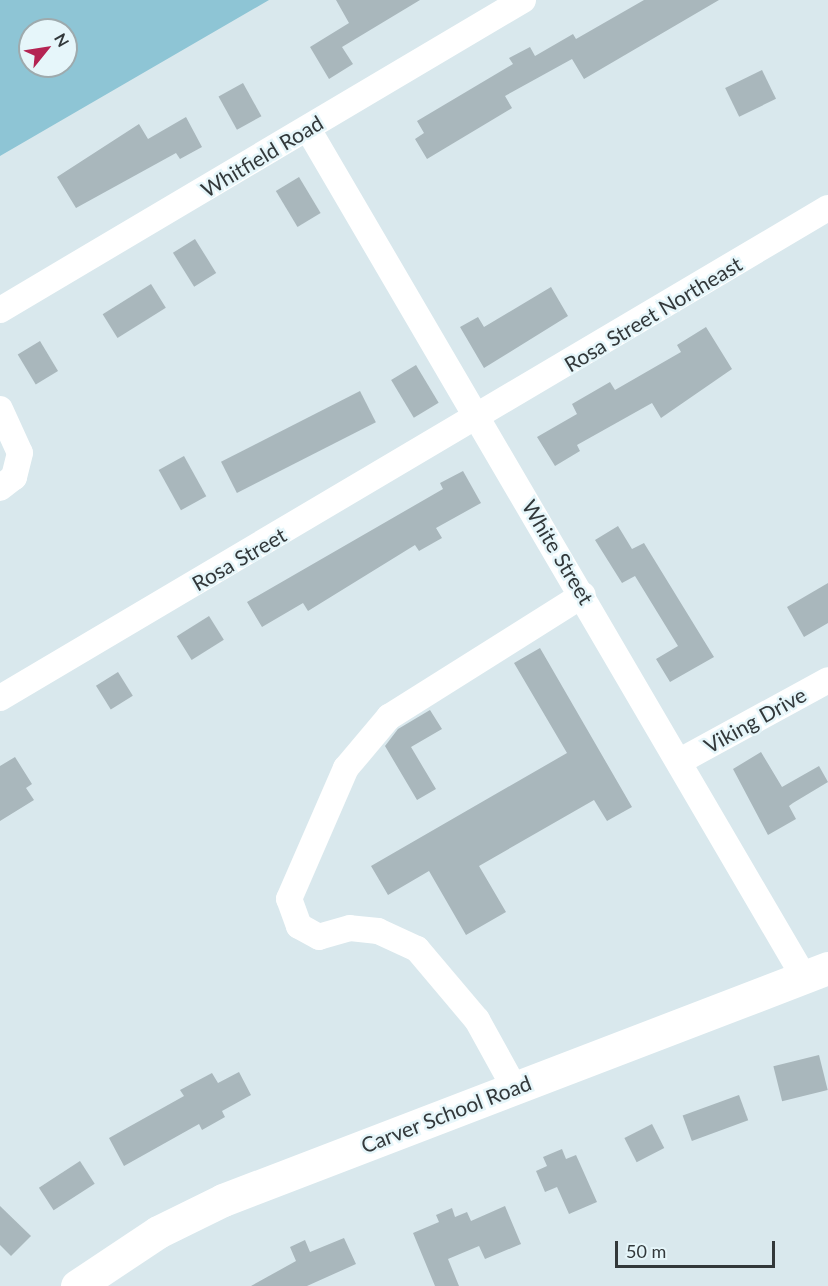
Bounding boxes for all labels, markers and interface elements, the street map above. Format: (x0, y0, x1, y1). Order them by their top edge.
north arrow (18, 18, 78, 78)
text: N (51, 30, 74, 50)
street label: Whitfield Road (196, 110, 328, 202)
street label: Rosa Street Northeast (560, 251, 746, 377)
street label: White Street (517, 495, 599, 609)
street label: Rosa Street (187, 522, 291, 596)
street label: Viking Drive (699, 682, 811, 758)
street label: Carver School Road (357, 1070, 535, 1158)
scale bar (618, 1229, 778, 1267)
text: 50 m (626, 1240, 666, 1262)

